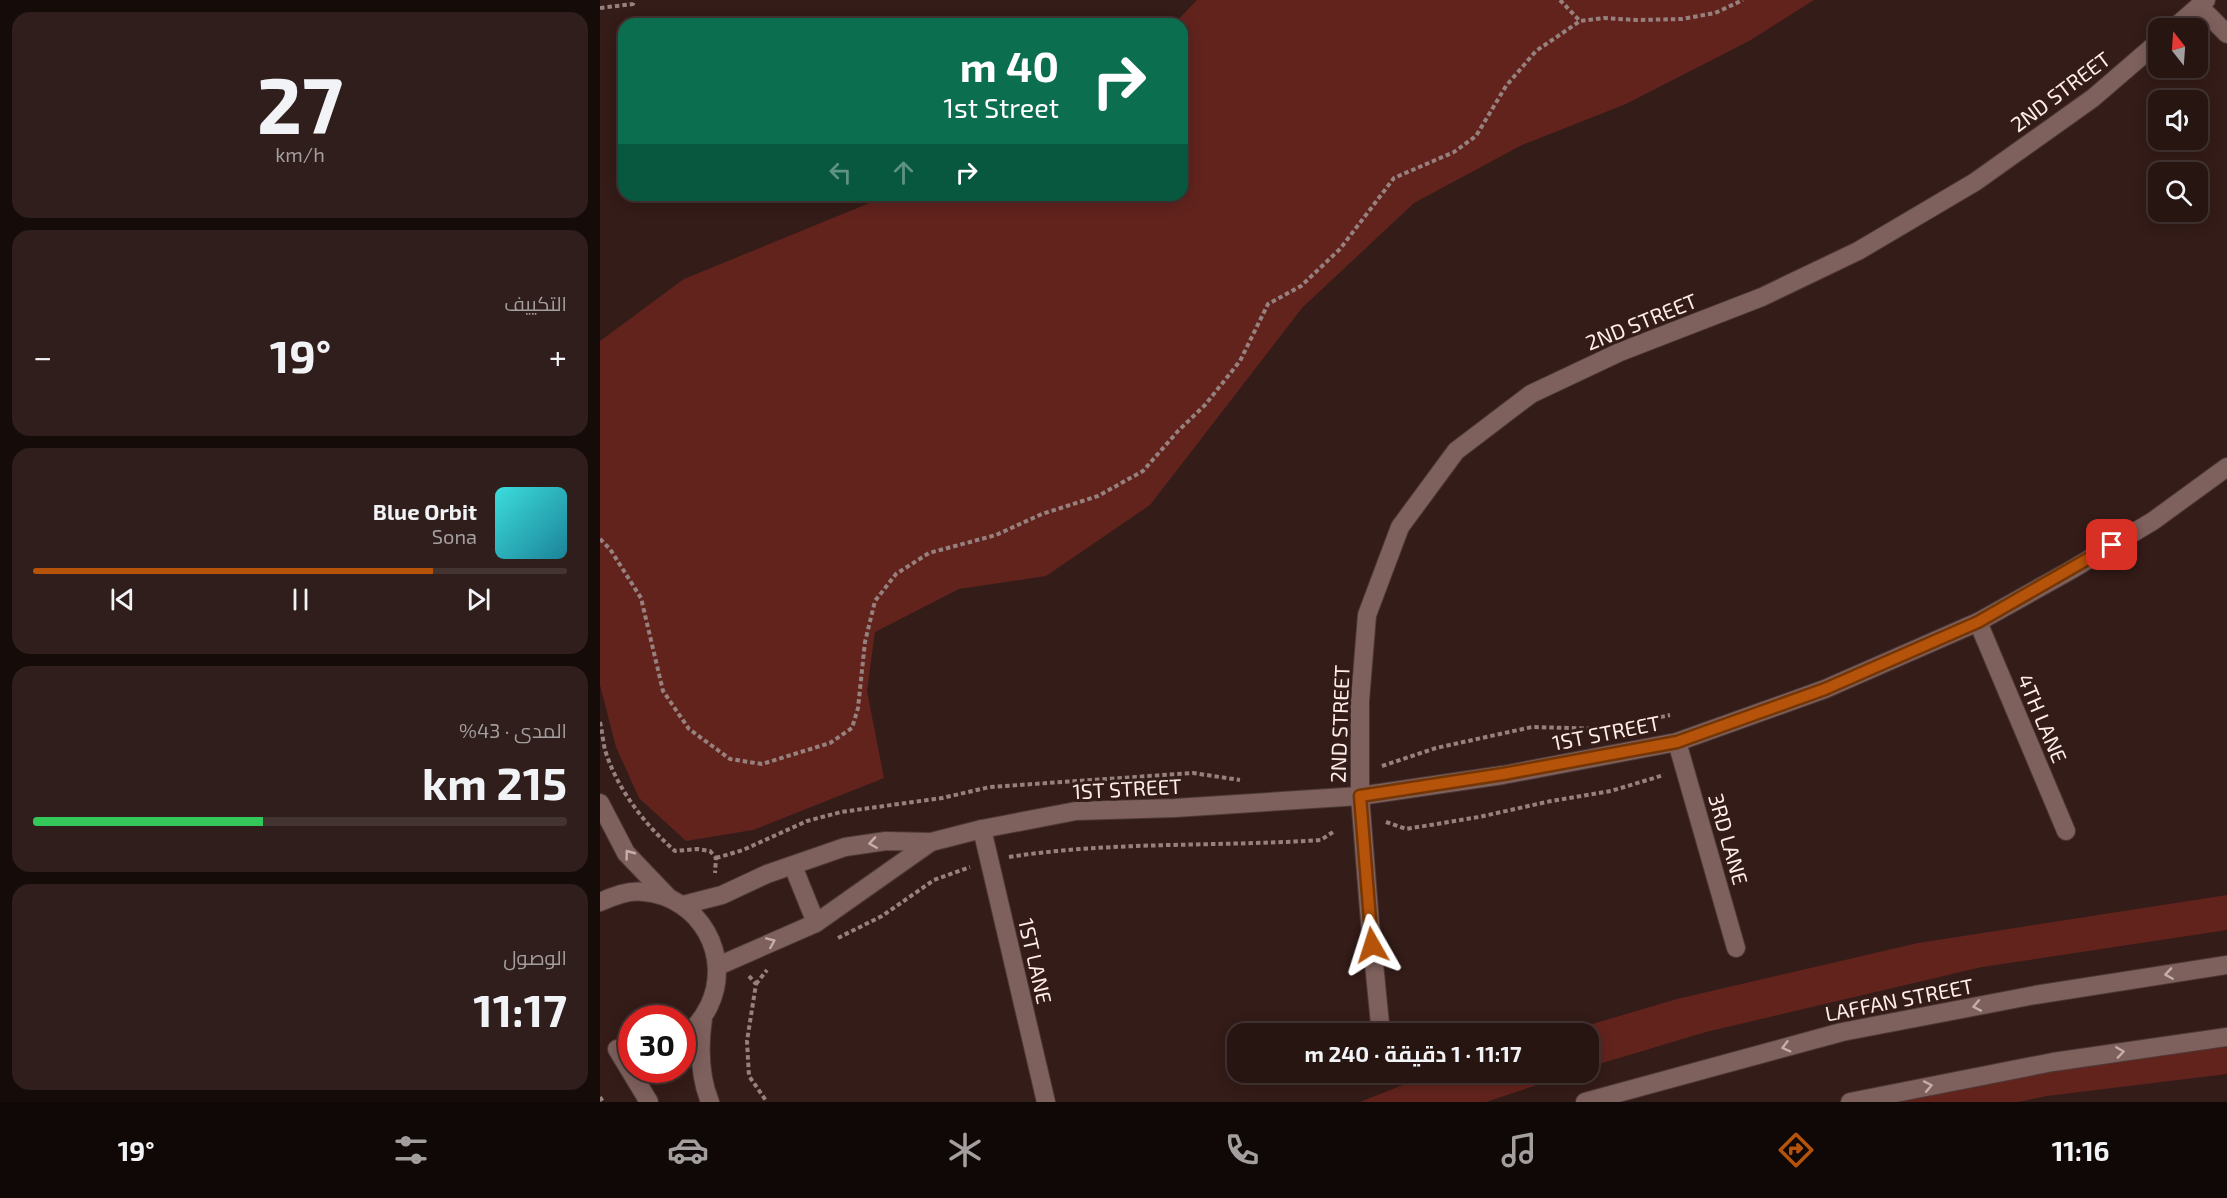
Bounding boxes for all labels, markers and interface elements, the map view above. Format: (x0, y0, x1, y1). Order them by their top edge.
north arrow (2148, 18, 2208, 78)
map controls (2148, 18, 2208, 222)
text: 40 m (960, 40, 1059, 90)
icon: right (1080, 42, 1158, 120)
street label: 2ND STREET (2005, 46, 2115, 136)
text: 27 (257, 56, 343, 150)
button: sound (2148, 90, 2208, 150)
text: 1st Street (943, 91, 1059, 123)
text: km/h (275, 142, 325, 166)
icon: left (824, 156, 857, 189)
icon: ahead (887, 156, 920, 189)
icon: right (950, 156, 983, 189)
button: search (2148, 162, 2208, 222)
street label: 2ND STREET (1582, 287, 1700, 355)
text: التكييف (504, 291, 567, 315)
text: 19° (270, 328, 331, 382)
text: − (33, 336, 52, 376)
text: + (549, 336, 567, 376)
text: Blue Orbit (373, 498, 477, 524)
pin (2086, 519, 2137, 570)
text: Sona (432, 524, 477, 548)
icon: arrive (2095, 528, 2128, 561)
icon: previous (106, 583, 139, 616)
icon: pause (284, 583, 317, 616)
icon: next (462, 583, 495, 616)
street label: 2ND STREET (1324, 665, 1354, 783)
street label: 4TH LANE (2013, 670, 2073, 766)
street label: 1ST STREET (1550, 709, 1662, 755)
text: المدى · 43% (459, 718, 567, 742)
text: 215 km (422, 755, 567, 809)
street label: 1ST STREET (1072, 773, 1182, 803)
street label: 3RD LANE (1704, 791, 1754, 887)
one-way arrow (868, 836, 878, 849)
one-way arrow (625, 850, 636, 861)
position arrow (1340, 913, 1404, 977)
street label: 1ST LANE (1014, 916, 1058, 1006)
one-way arrow (765, 937, 776, 949)
text: الوصول (503, 945, 567, 969)
one-way arrow (2165, 967, 2174, 979)
street label: LAFFAN STREET (1823, 972, 1975, 1026)
text: 11:17 (473, 982, 567, 1036)
one-way arrow (1972, 999, 1982, 1012)
speed limit sign: 30 (618, 1005, 696, 1083)
text: 11:17 · 1 دقيقة · 240 m (1304, 1040, 1522, 1066)
one-way arrow (1782, 1040, 1792, 1052)
one-way arrow (2115, 1047, 2124, 1059)
one-way arrow (1922, 1080, 1932, 1093)
icon: filters (390, 1129, 432, 1171)
icon: car (667, 1129, 709, 1171)
icon: climate (944, 1129, 986, 1171)
icon: phone (1221, 1129, 1263, 1171)
icon: music (1498, 1129, 1540, 1171)
icon: directions (1775, 1129, 1817, 1171)
text: 19° (118, 1134, 155, 1166)
text: 11:16 (2052, 1134, 2110, 1166)

